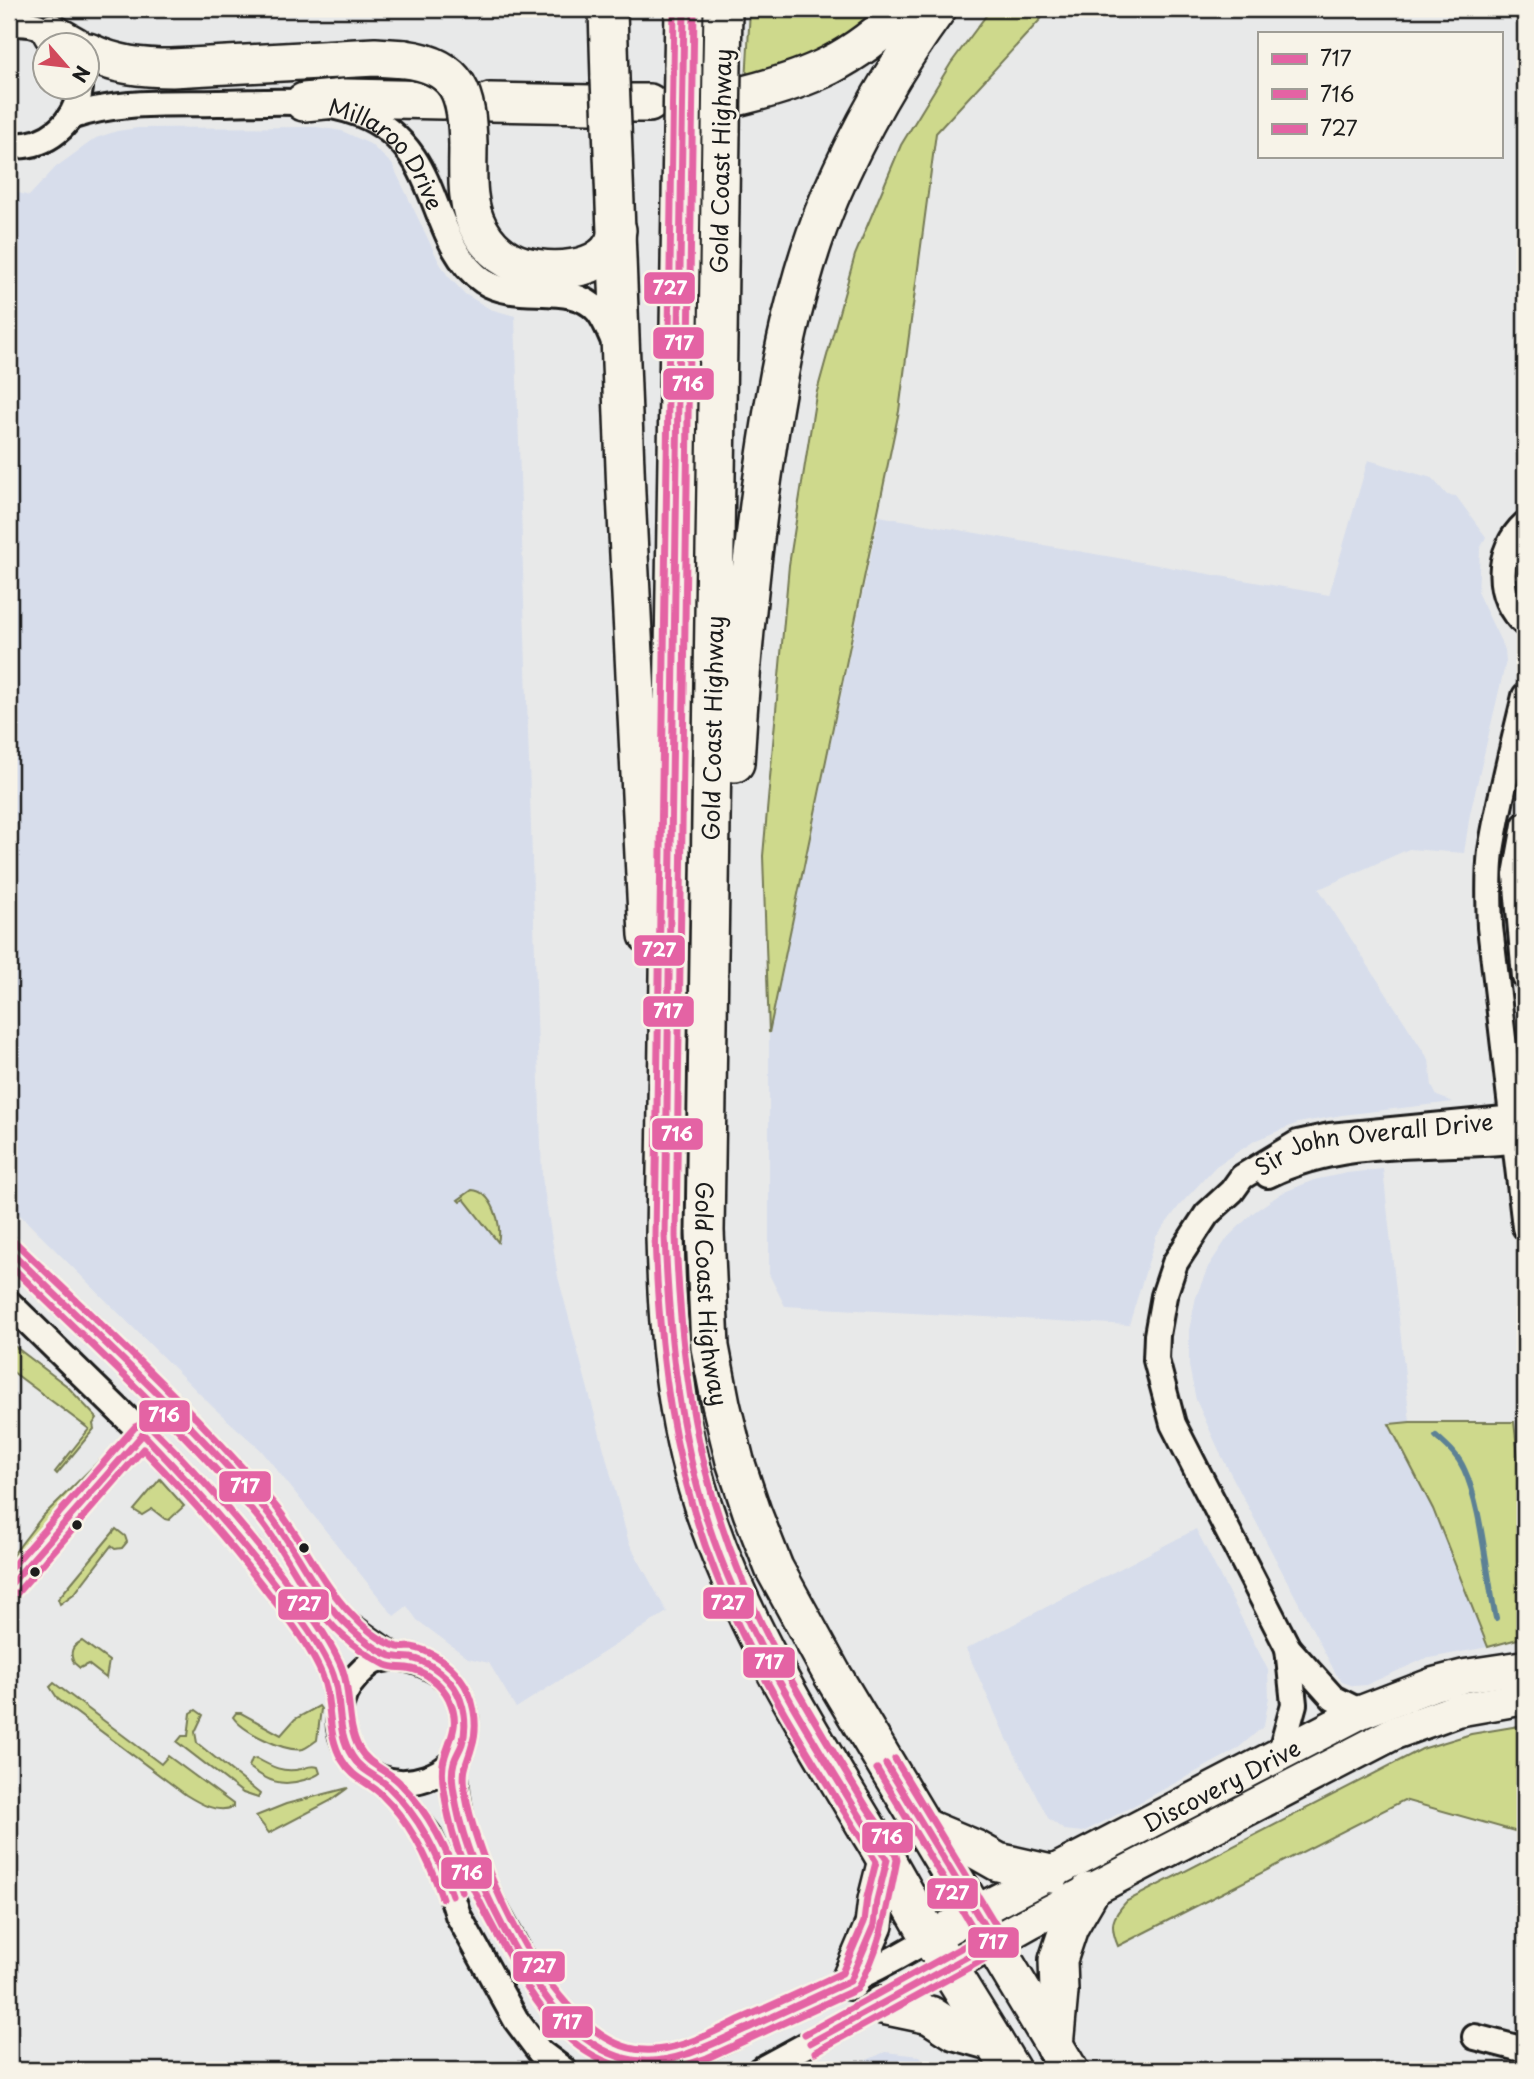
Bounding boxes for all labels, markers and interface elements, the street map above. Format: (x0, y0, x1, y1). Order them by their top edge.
north arrow (32, 32, 102, 102)
legend (1258, 32, 1502, 158)
text: 717 (1320, 41, 1352, 73)
street label: Gold Coast Highway (701, 48, 739, 274)
text: N (66, 61, 98, 88)
text: 716 (1320, 77, 1354, 109)
street label: Millaroo Drive (325, 88, 453, 215)
text: 727 (1320, 111, 1358, 143)
line badge: 727 (643, 271, 696, 305)
text: 727 (653, 273, 688, 301)
line badge: 717 (652, 326, 705, 360)
text: 717 (664, 328, 694, 356)
line badge: 716 (662, 367, 715, 401)
text: 716 (672, 369, 704, 397)
street label: Gold Coast Highway (693, 615, 731, 841)
line badge: 727 (633, 934, 686, 967)
text: 727 (642, 935, 677, 963)
line badge: 717 (642, 995, 695, 1028)
text: 717 (653, 996, 683, 1024)
street label: Sir John Overall Drive (1247, 1103, 1495, 1183)
line badge: 716 (651, 1117, 704, 1151)
text: 716 (661, 1119, 693, 1147)
street label: Gold Coast Highway (687, 1181, 738, 1409)
line badge: 716 (138, 1399, 191, 1433)
text: 716 (148, 1400, 180, 1428)
line badge: 717 (218, 1470, 272, 1503)
text: 717 (230, 1471, 260, 1499)
unlabelled marker (70, 1518, 84, 1532)
unlabelled marker (297, 1541, 311, 1555)
unlabelled marker (28, 1565, 42, 1579)
line badge: 727 (702, 1586, 755, 1620)
line badge: 727 (277, 1588, 330, 1621)
text: 727 (711, 1588, 746, 1616)
text: 727 (287, 1589, 322, 1617)
line badge: 717 (742, 1646, 796, 1679)
text: 717 (754, 1647, 784, 1675)
street label: Discovery Drive (1136, 1729, 1306, 1840)
line badge: 716 (861, 1821, 914, 1854)
text: 716 (871, 1822, 903, 1850)
line badge: 716 (440, 1856, 493, 1890)
text: 716 (451, 1858, 483, 1886)
line badge: 727 (926, 1877, 979, 1910)
text: 727 (935, 1878, 970, 1906)
line badge: 717 (967, 1926, 1020, 1959)
text: 717 (978, 1927, 1008, 1955)
line badge: 727 (512, 1950, 566, 1983)
text: 727 (522, 1951, 557, 1979)
line badge: 717 (541, 2005, 594, 2039)
text: 717 (552, 2007, 582, 2035)

